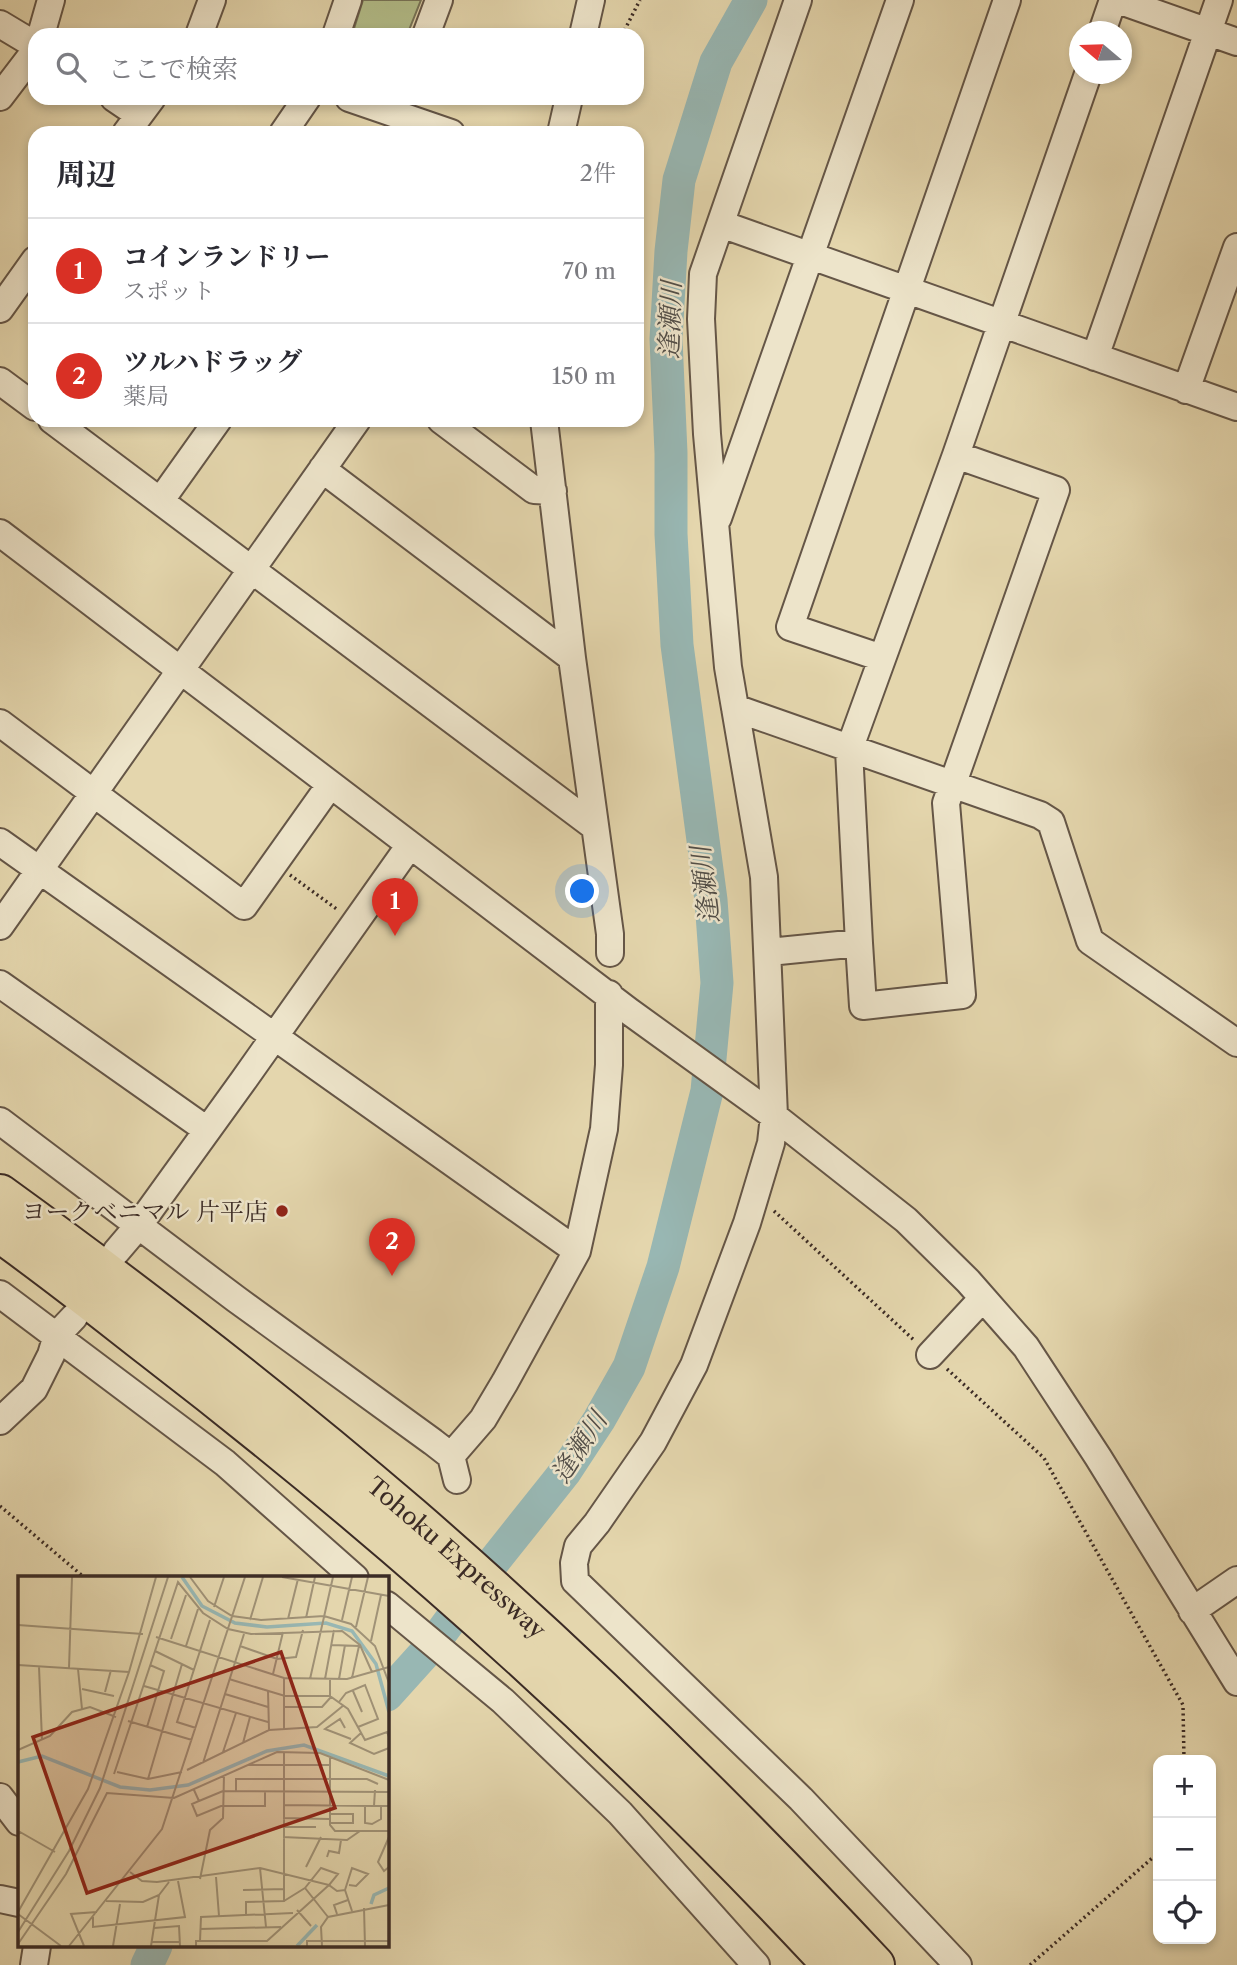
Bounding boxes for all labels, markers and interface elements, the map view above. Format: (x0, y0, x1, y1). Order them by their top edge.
north arrow (1069, 21, 1132, 84)
search box (28, 28, 644, 105)
icon: search (52, 48, 90, 86)
text: ここで検索 (108, 53, 238, 85)
text: 周辺 (56, 156, 116, 193)
text: 2件 (580, 159, 616, 187)
text: コインランドリー (123, 241, 330, 273)
text: 1 (74, 257, 84, 285)
text: 70 m (563, 257, 616, 285)
text: スポット (123, 277, 215, 305)
water label: 逢瀬川 (653, 277, 687, 360)
text: ツルハドラッグ (123, 346, 302, 378)
text: 2 (72, 362, 86, 390)
text: 150 m (552, 362, 616, 390)
text: 薬局 (123, 382, 169, 410)
water label: 逢瀬川 (684, 841, 726, 926)
your location (565, 874, 599, 908)
pin: 1 (372, 878, 418, 936)
place label: ヨークベニマル 片平店 (22, 1197, 268, 1226)
marker: ヨークベニマル 片平店 (274, 1203, 290, 1219)
pin: 2 (369, 1218, 415, 1276)
water label: 逢瀬川 (544, 1403, 615, 1488)
street label: Tohoku Expressway (361, 1471, 553, 1645)
inset map (18, 1576, 388, 1948)
map controls (1153, 1755, 1216, 1944)
button: + (1153, 1755, 1216, 1818)
button: − (1153, 1818, 1216, 1881)
button: locate (1153, 1881, 1216, 1944)

